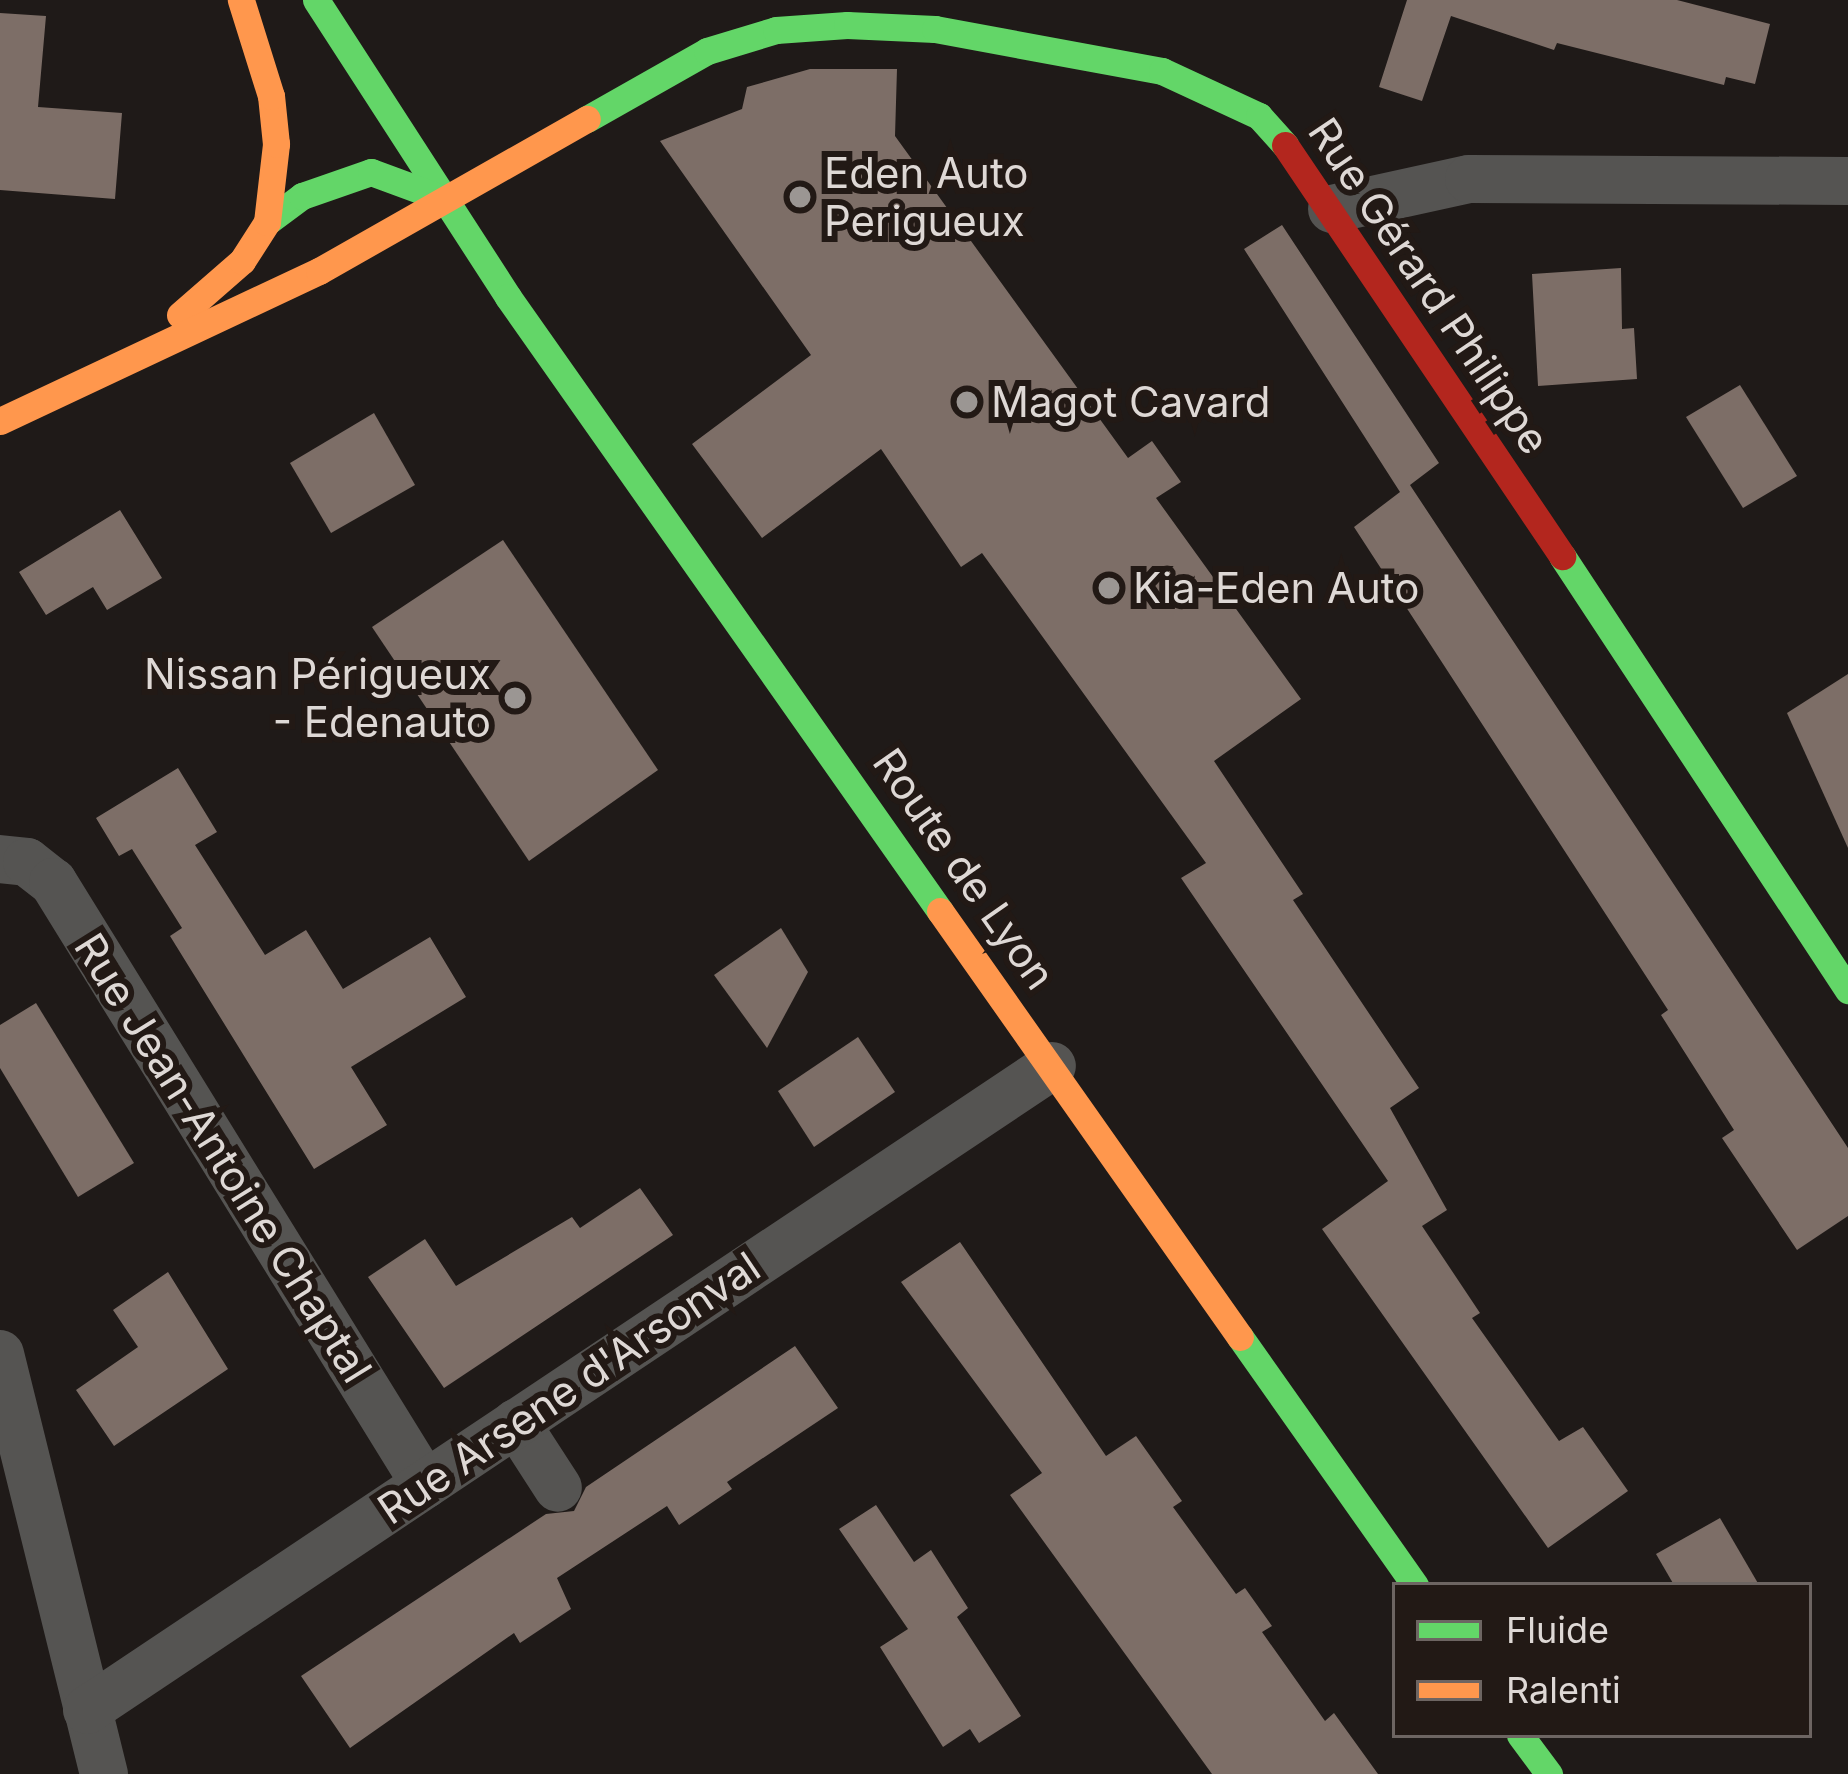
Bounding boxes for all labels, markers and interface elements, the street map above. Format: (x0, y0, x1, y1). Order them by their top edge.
street label: Rue Gérard Philippe (1298, 109, 1560, 463)
place label: Eden Auto Perigueux (824, 148, 1028, 246)
marker: Eden Auto Perigueux (787, 184, 813, 210)
place label: Magot Cavard (991, 377, 1270, 427)
marker: Magot Cavard (954, 389, 980, 415)
place label: Kia-Eden Auto (1133, 563, 1419, 613)
marker: Kia-Eden Auto (1096, 575, 1122, 601)
place label: Nissan Périgueux - Edenauto (144, 649, 491, 748)
marker: Nissan Périgueux - Edenauto (502, 685, 528, 711)
street label: Route de Lyon (863, 739, 1065, 999)
street label: Rue Jean-Antoine Chaptal (64, 924, 382, 1392)
street label: Rue Arsene d'Arsonval (369, 1242, 769, 1534)
legend (1392, 1582, 1812, 1738)
text: Fluide (1506, 1608, 1609, 1652)
text: Ralenti (1506, 1668, 1621, 1712)

